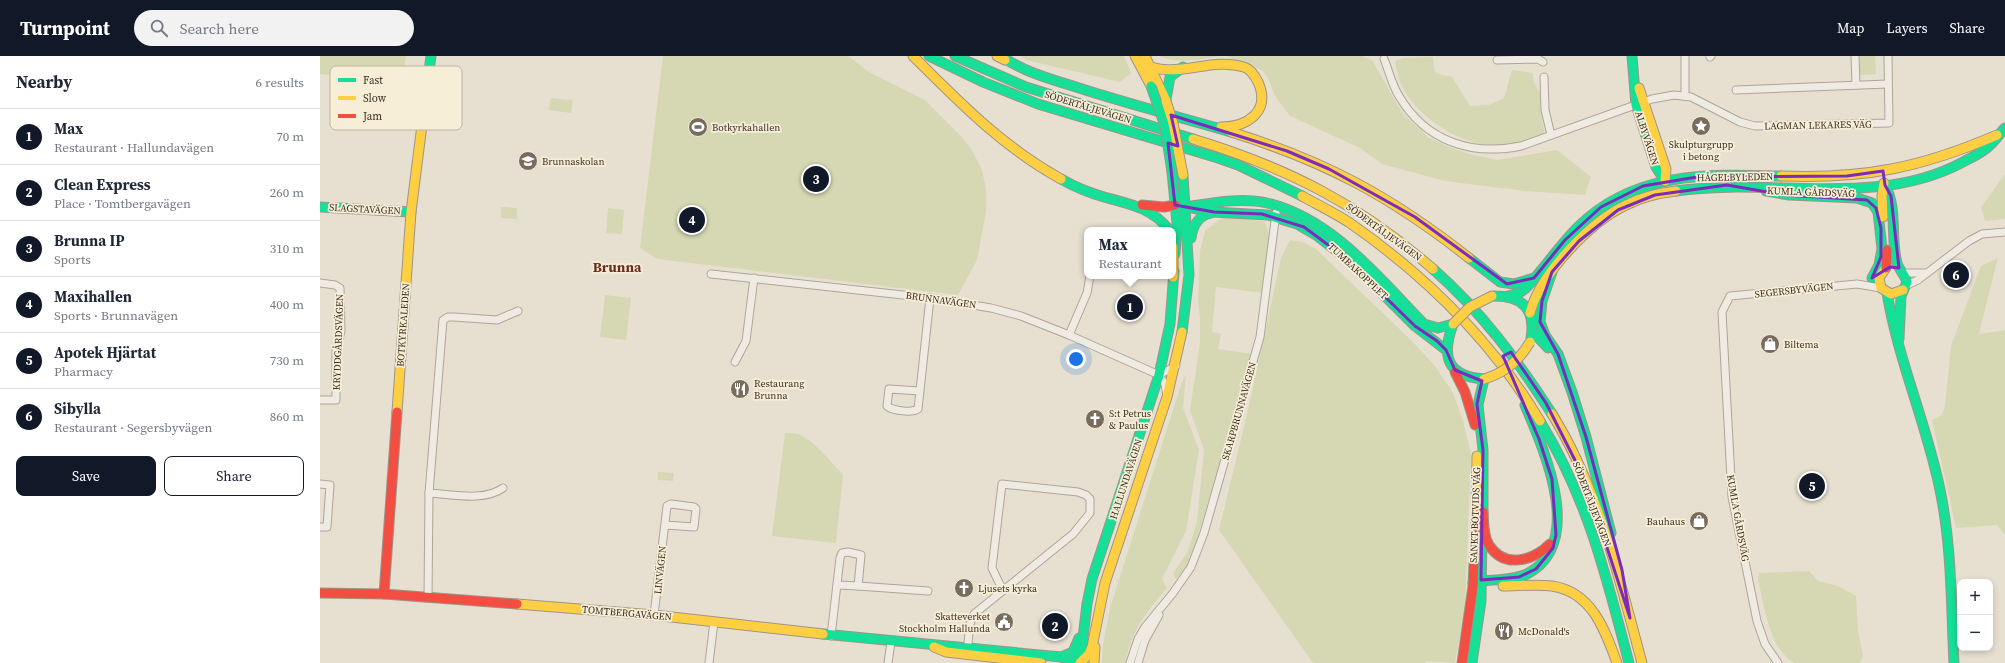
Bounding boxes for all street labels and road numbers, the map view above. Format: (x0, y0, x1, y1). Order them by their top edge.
street label: SÖDERTÄLJEVÄGEN (1043, 88, 1133, 126)
street label: ALBYVÄGEN (1632, 109, 1662, 167)
street label: LAGMAN LEKARES VÄG (1764, 118, 1872, 132)
street label: HÅGELBYLEDEN (1697, 170, 1773, 184)
street label: KUMLA GÅRDSVÄG (1767, 184, 1855, 200)
street label: SÖDERTÄLJEVÄGEN (1344, 200, 1424, 264)
street label: SLAGSTAVÄGEN (329, 201, 401, 217)
street label: TUMBAKOPPLET (1325, 240, 1391, 302)
street label: SEGERSBYVÄGEN (1754, 279, 1834, 301)
street label: BOTKYRKALEDEN (394, 283, 412, 367)
street label: BRUNNAVÄGEN (905, 289, 977, 311)
street label: KRYDDGÅRDSVÄGEN (330, 294, 346, 390)
street label: SKARPBRUNNAVÄGEN (1219, 360, 1259, 462)
street label: HALLUNDAVÄGEN (1107, 437, 1145, 521)
street label: SÖDERTÄLJEVÄGEN (1570, 460, 1614, 548)
street label: SANKT BOTVIDS VÄG (1467, 467, 1483, 563)
street label: KUMLA GÅRDSVÄG (1724, 474, 1752, 563)
street label: LINVÄGEN (651, 545, 669, 595)
street label: TOMTBERGAVÄGEN (581, 603, 673, 623)

